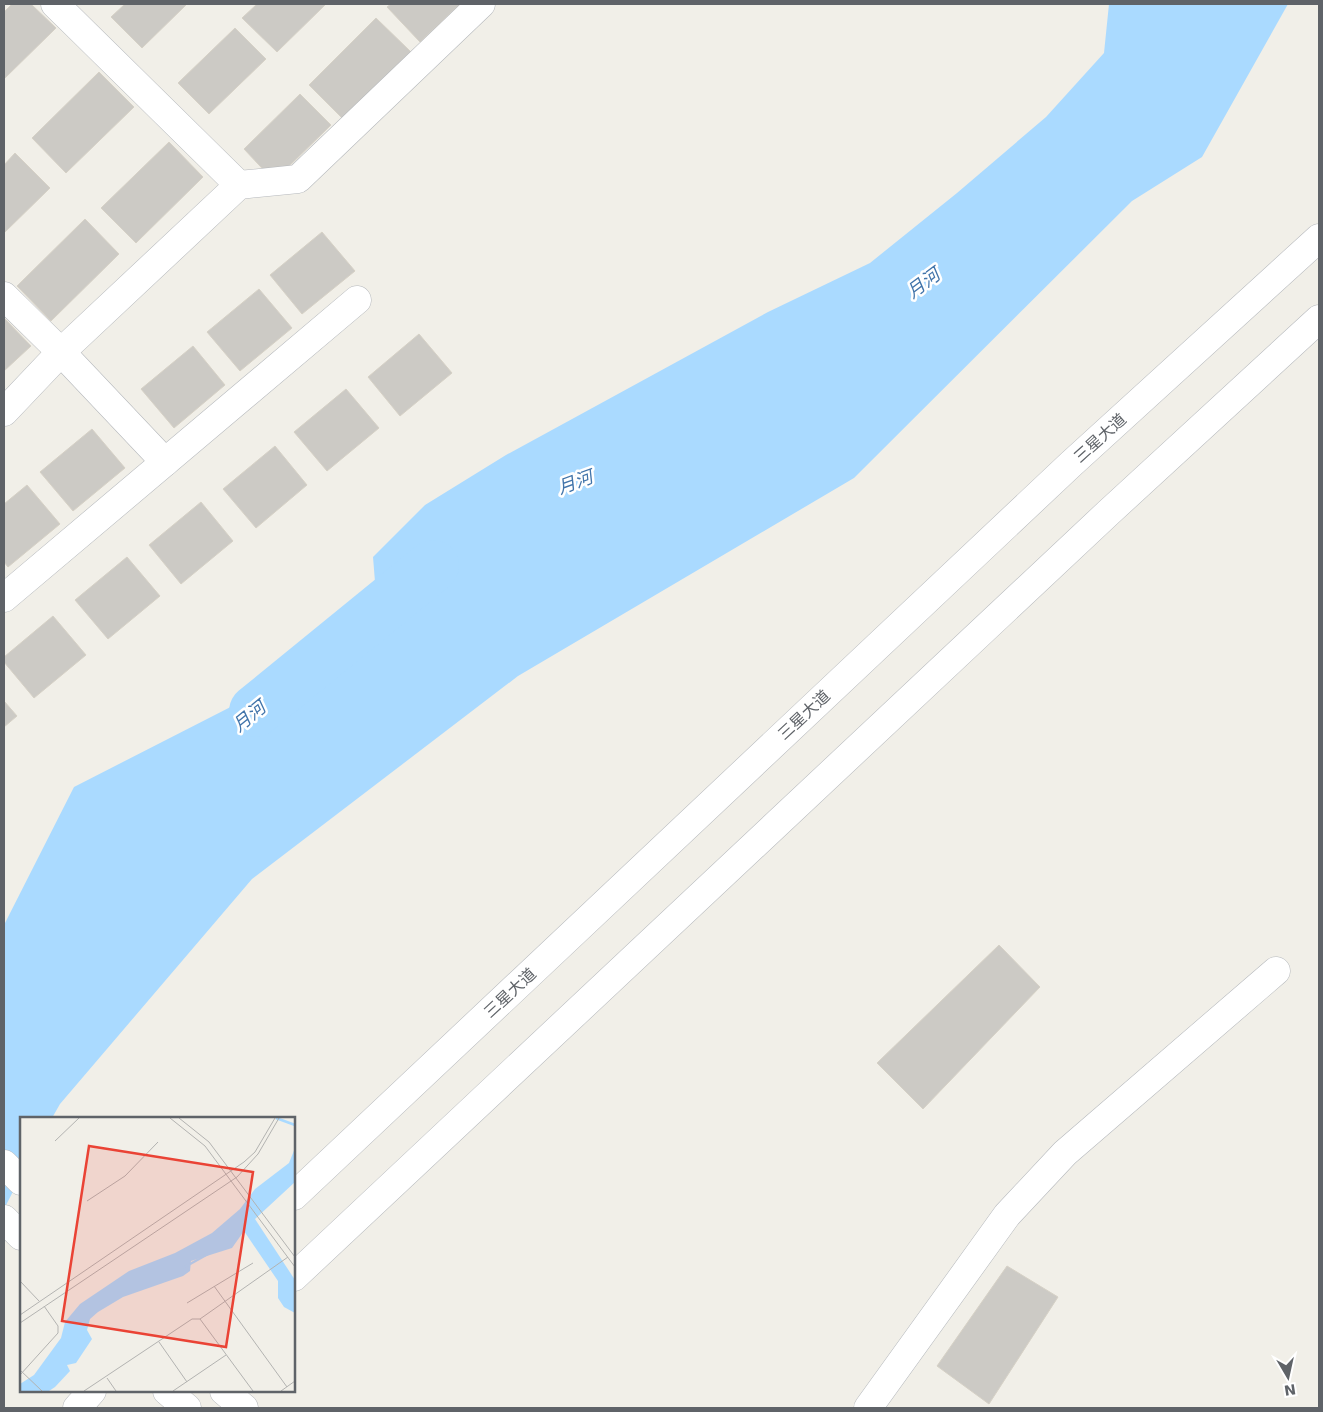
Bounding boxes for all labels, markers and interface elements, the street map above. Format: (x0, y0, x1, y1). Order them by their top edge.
water label: 月河 (902, 262, 946, 302)
street label: 三星大道 (1070, 410, 1130, 466)
water label: 月河 (554, 465, 598, 498)
street label: 三星大道 (774, 686, 834, 744)
water label: 月河 (228, 695, 272, 735)
street label: 三星大道 (480, 964, 540, 1022)
inset map (20, 1117, 295, 1392)
north arrow (1263, 1352, 1313, 1402)
text: N (1283, 1381, 1297, 1399)

